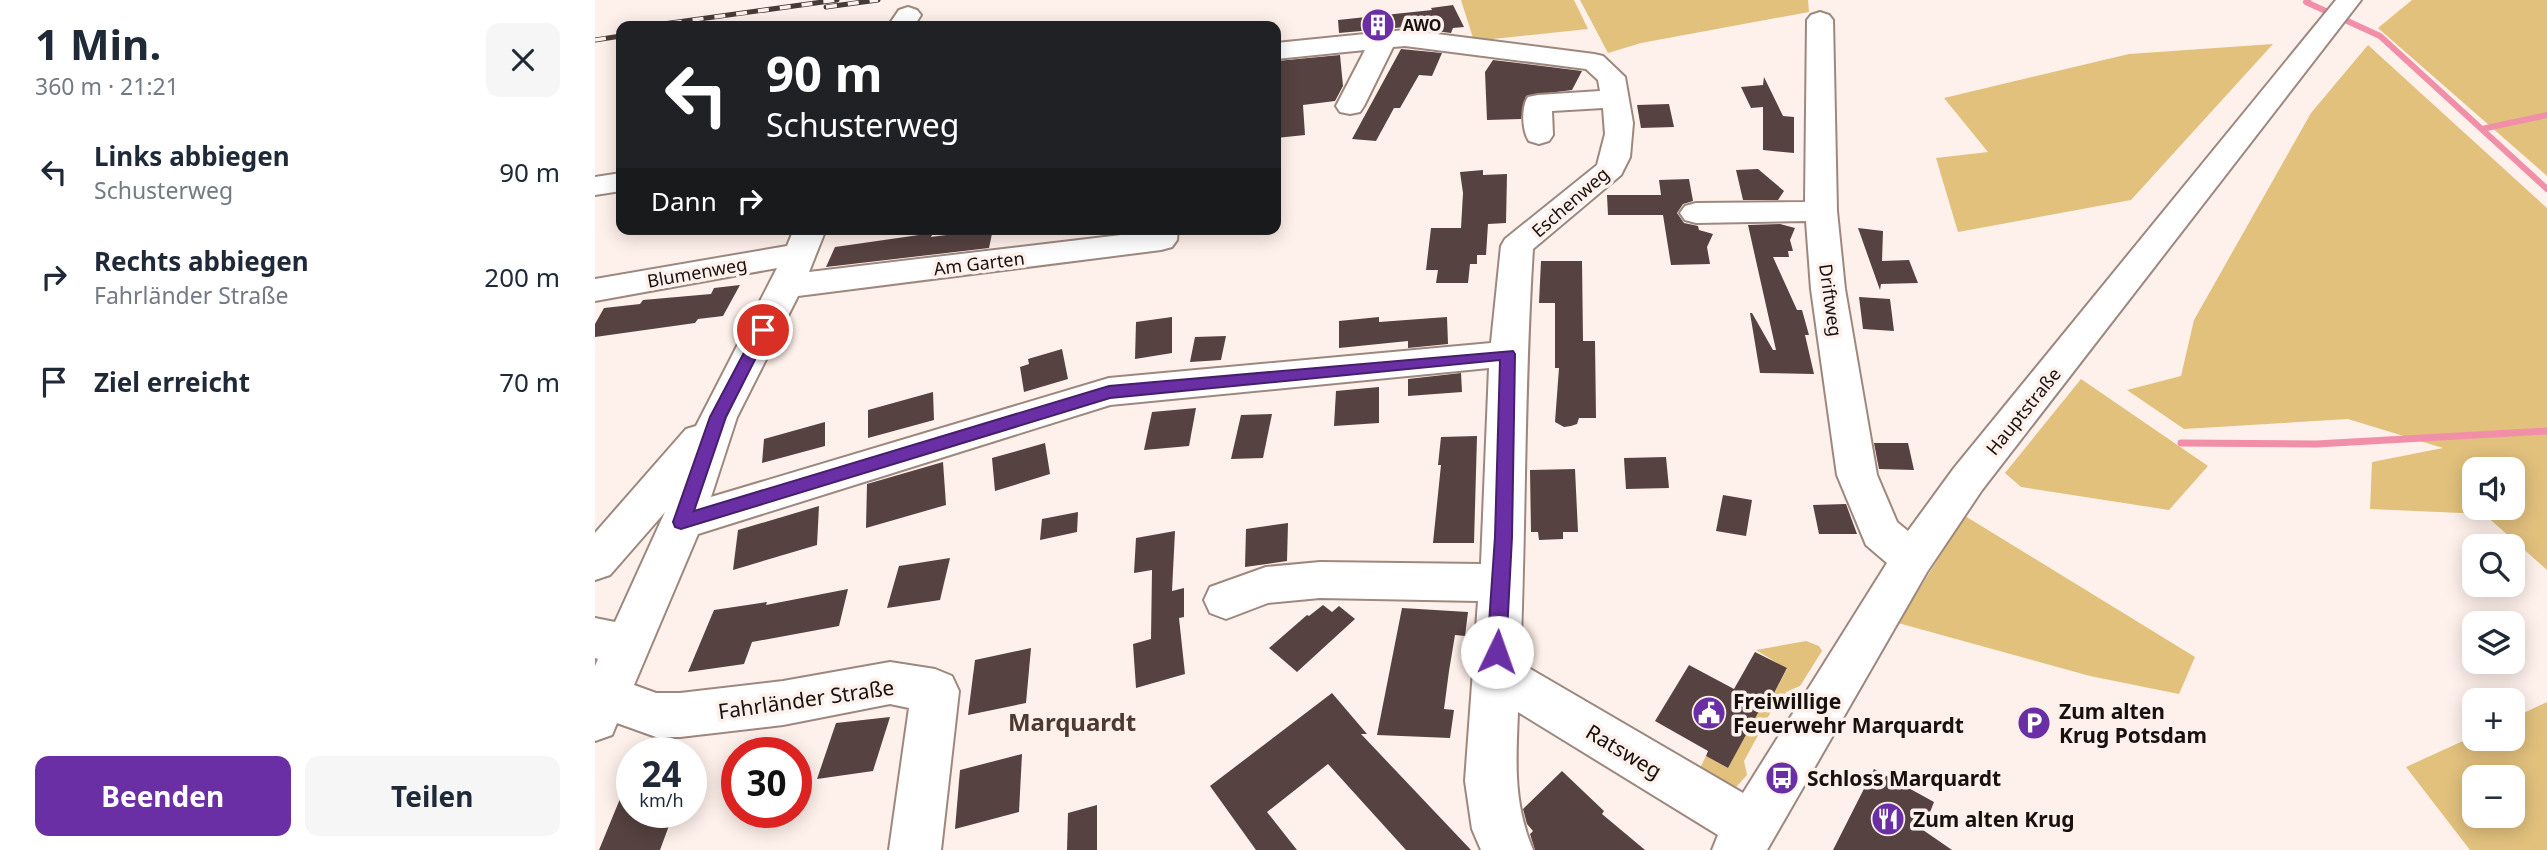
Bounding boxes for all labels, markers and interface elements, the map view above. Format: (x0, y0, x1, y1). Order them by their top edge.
building icon: AWO (1359, 6, 1397, 44)
place label: AWO (1403, 14, 1441, 36)
text: 1 Min. (35, 15, 161, 72)
button: close (486, 23, 560, 97)
text: 90 m (766, 40, 883, 106)
icon: left (651, 49, 742, 140)
text: 360 m · 21:21 (35, 70, 179, 102)
text: Schusterweg (766, 103, 960, 146)
text: Links abbiegen (94, 138, 290, 174)
icon: left (35, 153, 73, 191)
text: 90 m (499, 154, 560, 190)
street label: Eschenweg (1526, 162, 1614, 242)
text: Schusterweg (94, 174, 233, 206)
icon: right (731, 182, 769, 220)
text: Dann (651, 183, 717, 219)
text: Rechts abbiegen (94, 243, 309, 279)
street label: Am Garten (932, 246, 1026, 280)
street label: Blumenweg (645, 251, 749, 293)
icon: right (35, 258, 73, 296)
text: 200 m (484, 259, 560, 295)
street label: Driftweg (1814, 262, 1848, 338)
text: Fahrländer Straße (94, 279, 289, 311)
pin (733, 300, 793, 360)
icon: arrive (744, 311, 782, 349)
street label: Hauptstraße (1980, 362, 2066, 460)
icon: arrive (35, 363, 73, 401)
text: Ziel erreicht (94, 364, 250, 400)
text: 70 m (499, 364, 560, 400)
map controls (2462, 457, 2525, 828)
button: sound (2462, 457, 2525, 520)
button: search (2462, 534, 2525, 597)
button: layers (2462, 611, 2525, 674)
position arrow (1460, 615, 1534, 689)
street label: Fahrländer Straße (716, 673, 896, 725)
place label: Freiwillige Feuerwehr Marquardt (1733, 687, 1964, 739)
button: + (2462, 688, 2525, 751)
public building icon: Freiwillige Feuerwehr Marquardt (1690, 694, 1728, 732)
place label: Zum alten Krug Potsdam (2059, 697, 2207, 749)
parking icon: Zum alten Krug Potsdam (2015, 704, 2053, 742)
district label: Marquardt (1008, 705, 1136, 738)
street label: Ratsweg (1581, 717, 1667, 785)
speed limit sign: 30 (721, 737, 812, 828)
text: 24 (641, 750, 682, 797)
button: Beenden (35, 756, 291, 836)
button: Teilen (305, 756, 560, 836)
bus stop icon: Schloss Marquardt (1763, 759, 1801, 797)
place label: Schloss Marquardt (1807, 764, 2001, 792)
button: − (2462, 765, 2525, 828)
text: km/h (639, 788, 684, 812)
restaurant icon: Zum alten Krug (1869, 800, 1907, 838)
place label: Zum alten Krug (1913, 805, 2075, 833)

